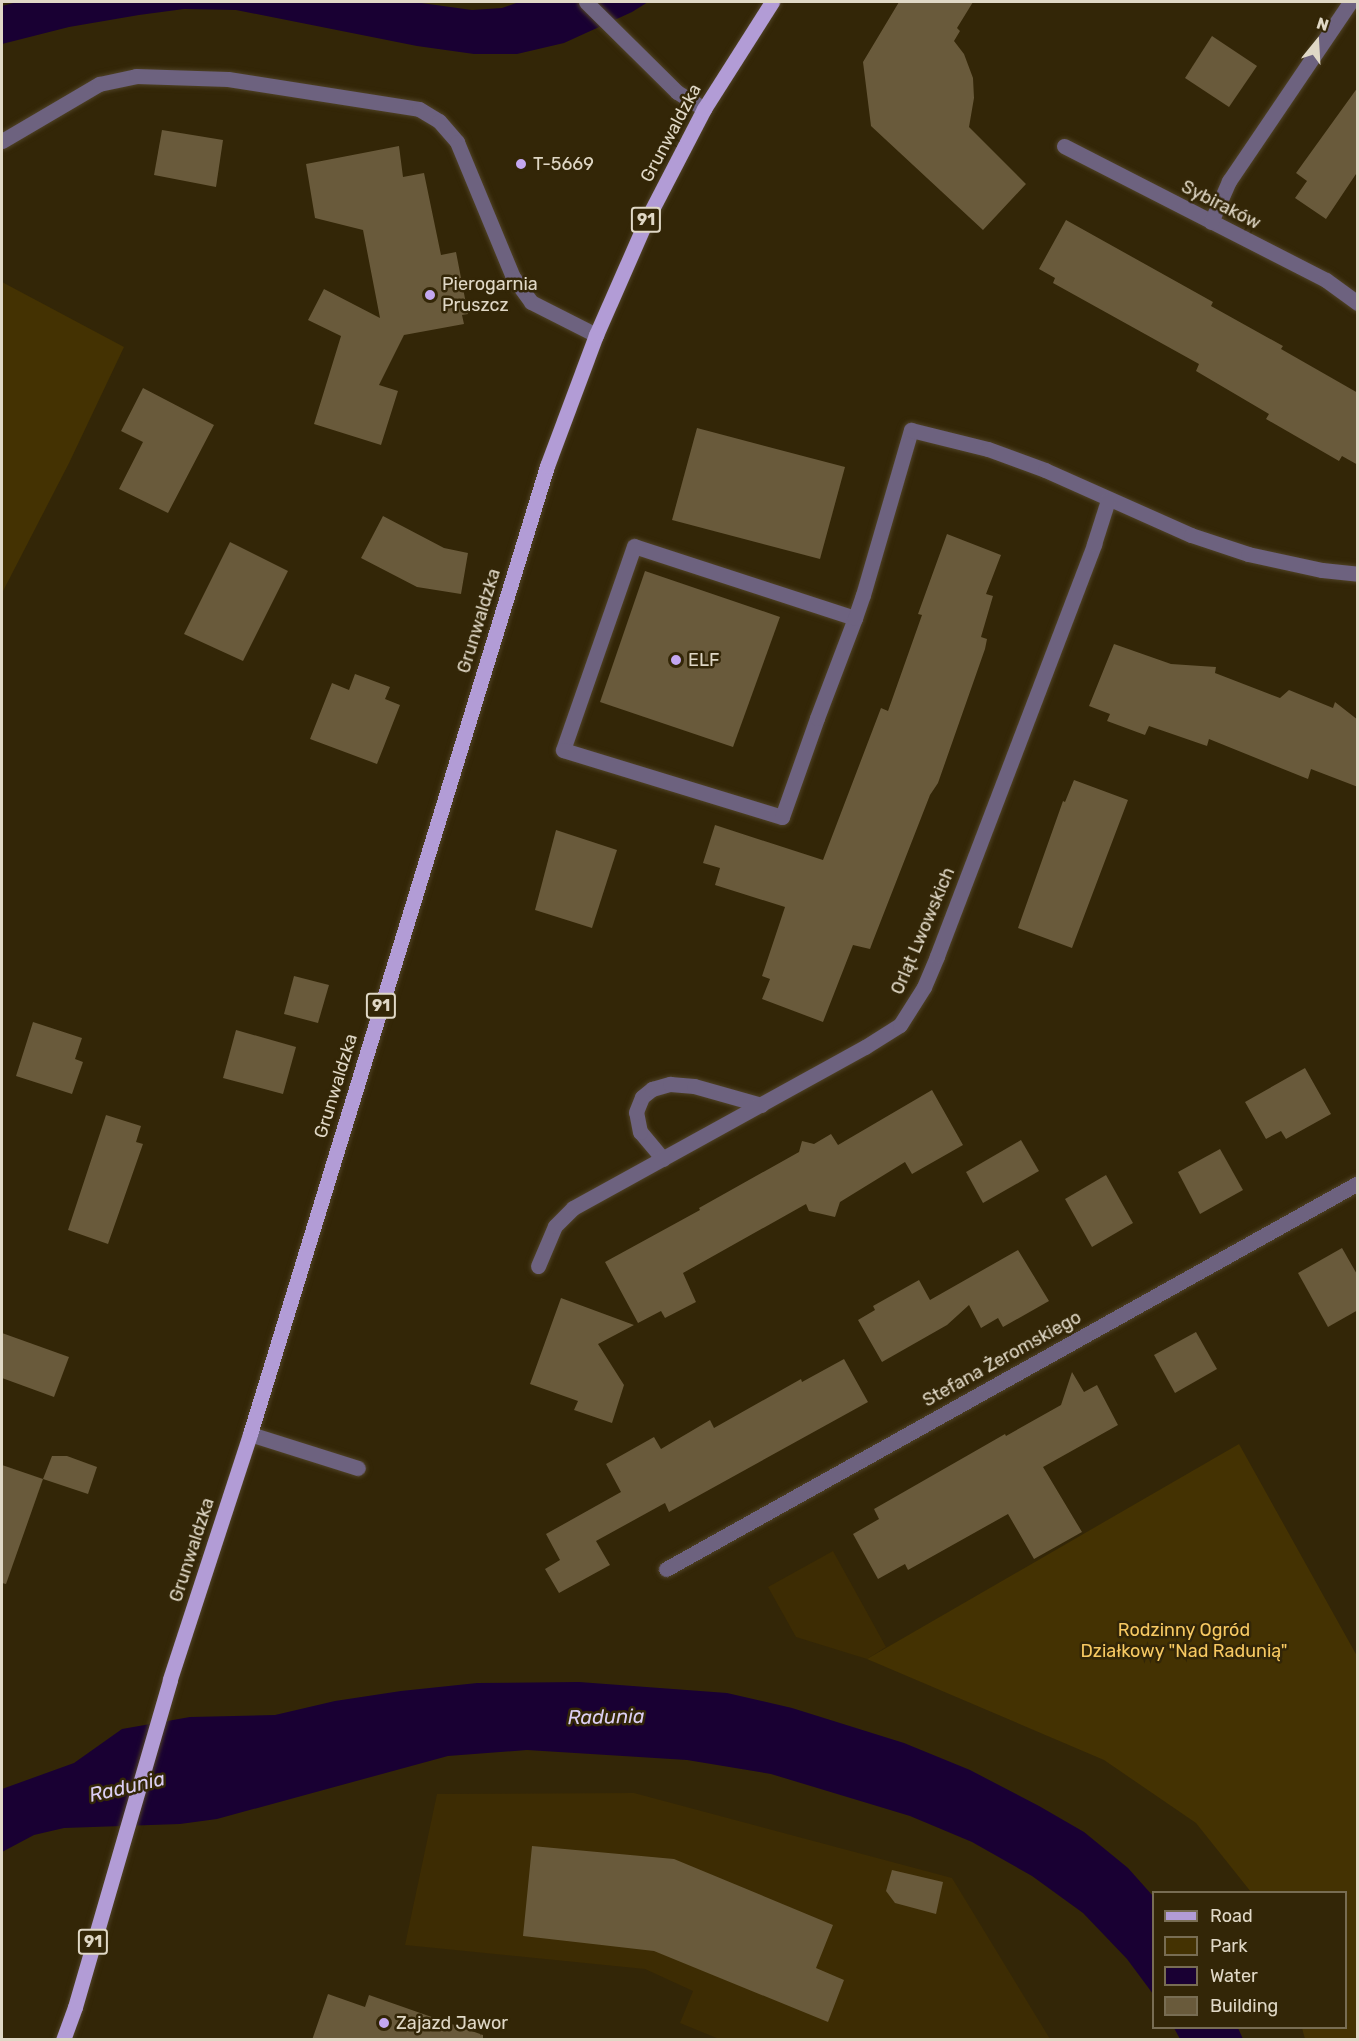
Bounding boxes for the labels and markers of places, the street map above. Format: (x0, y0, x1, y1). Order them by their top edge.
place label: T-5669 (533, 153, 594, 175)
marker: T-5669 (514, 157, 528, 171)
place label: Pierogarnia Pruszcz (442, 274, 538, 316)
marker: Pierogarnia Pruszcz (423, 288, 437, 302)
place label: ELF (688, 649, 720, 671)
marker: ELF (669, 653, 683, 667)
place label: Zajazd Jawor (396, 2012, 508, 2034)
marker: Zajazd Jawor (377, 2016, 391, 2030)

